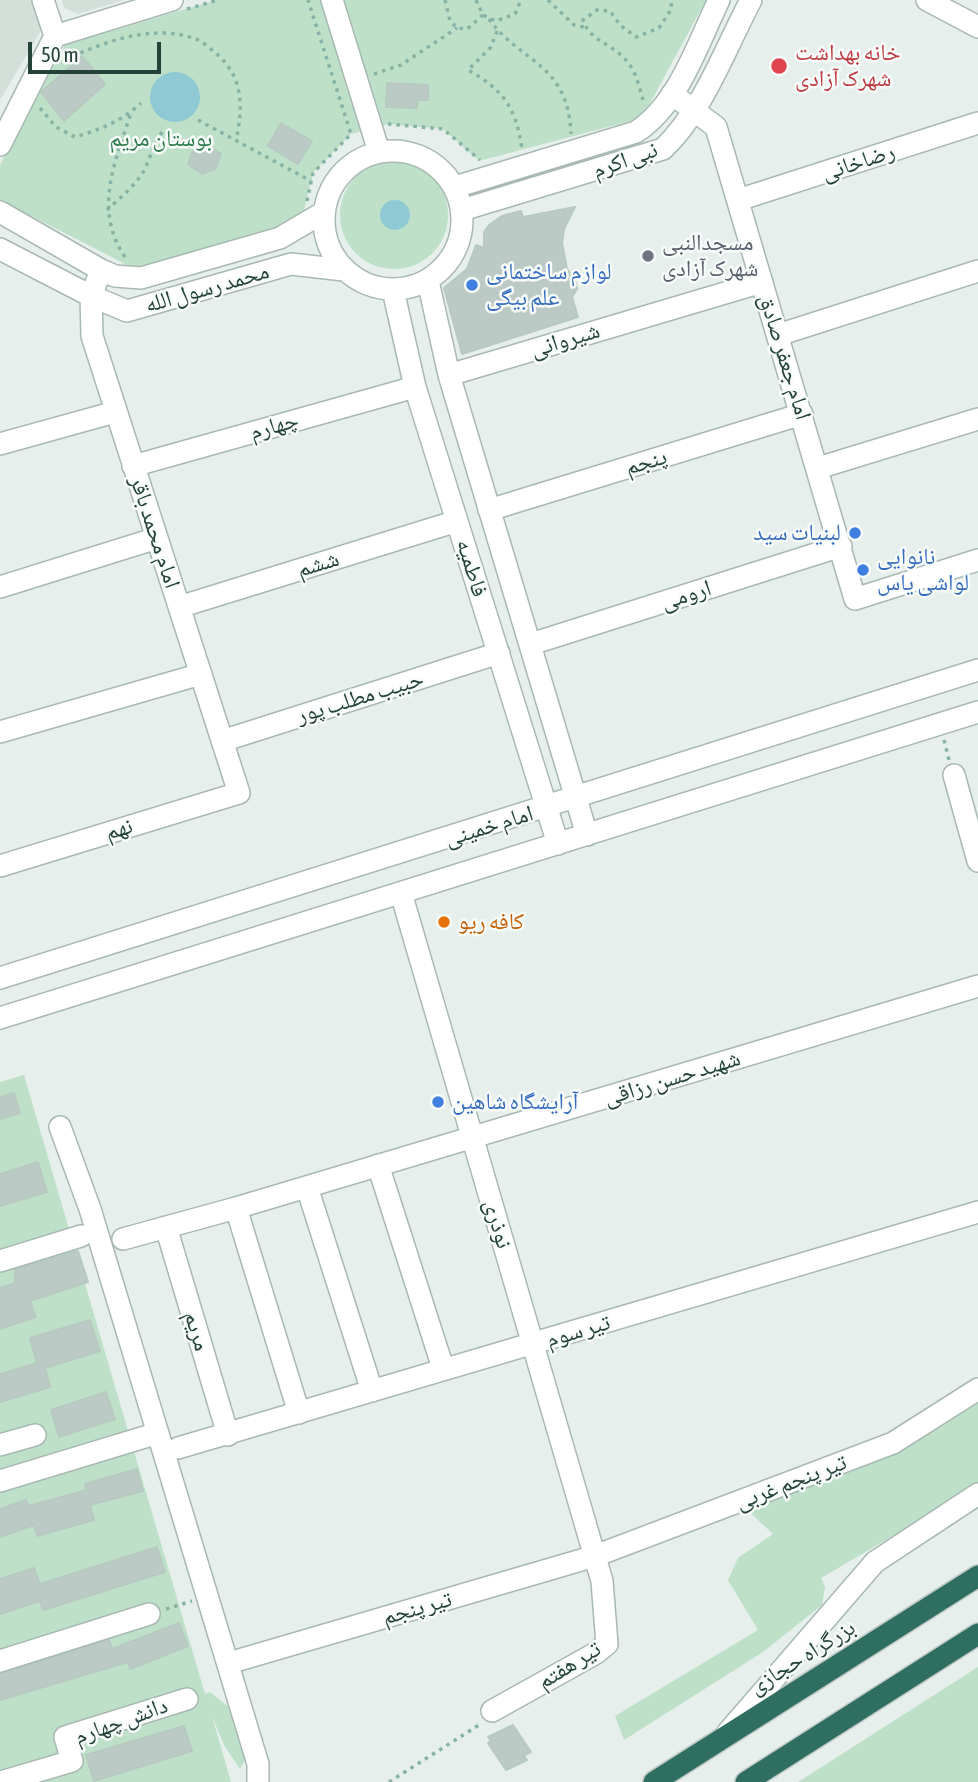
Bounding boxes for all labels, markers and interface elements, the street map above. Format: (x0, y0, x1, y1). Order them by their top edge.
scale bar (32, 28, 164, 72)
place label: خانه بهداشت شهرک آزادی (795, 39, 901, 93)
text: 50 m (41, 42, 79, 66)
marker: خانه بهداشت شهرک آزادی (769, 56, 789, 76)
park label: بوستان مریم (110, 125, 212, 153)
street label: نبی اکرم (589, 135, 661, 185)
street label: رضاخانی (818, 137, 898, 187)
place label: مسجدالنبی شهرک آزادی (662, 229, 759, 283)
marker: مسجدالنبی شهرک آزادی (640, 248, 656, 264)
street label: محمد رسول الله (142, 257, 272, 319)
place label: لوازم ساختمانی علم بیگی (486, 258, 612, 312)
marker: لوازم ساختمانی علم بیگی (464, 277, 480, 293)
street label: امام جعفر صادق (753, 291, 817, 423)
street label: شیروانی (527, 316, 603, 364)
street label: چهارم (246, 406, 302, 446)
street label: پنجم (622, 443, 670, 481)
street label: امام محمد باقر (124, 472, 186, 592)
place label: لبنیات سید (753, 519, 841, 547)
marker: لبنیات سید (847, 525, 863, 541)
street label: فاطمیه (450, 536, 494, 600)
place label: نانوایی لواشی یاس (877, 543, 969, 597)
street label: ششم (294, 545, 342, 583)
marker: نانوایی لواشی یاس (855, 562, 871, 578)
street label: ارومی (657, 574, 715, 616)
street label: حبیب مطلب پور (293, 665, 427, 729)
street label: امام خمینی (441, 799, 537, 853)
street label: نهم (102, 812, 136, 846)
place label: کافه ریو (458, 908, 524, 936)
marker: کافه ریو (436, 914, 452, 930)
street label: شهید حسن رزاقی (600, 1044, 744, 1112)
place label: آرایشگاه شاهین (452, 1088, 578, 1116)
marker: آرایشگاه شاهین (430, 1094, 446, 1110)
street label: نوذری (478, 1196, 518, 1252)
street label: مریم (178, 1308, 216, 1354)
street label: تیر سوم (543, 1308, 613, 1354)
street label: تیر پنجم غربی (732, 1448, 850, 1516)
street label: تیر پنجم (379, 1585, 455, 1631)
street label: بزرگراه حجازی (744, 1613, 860, 1701)
street label: تیر هفتم (532, 1635, 606, 1695)
street label: دانش چهارم (71, 1691, 171, 1751)

